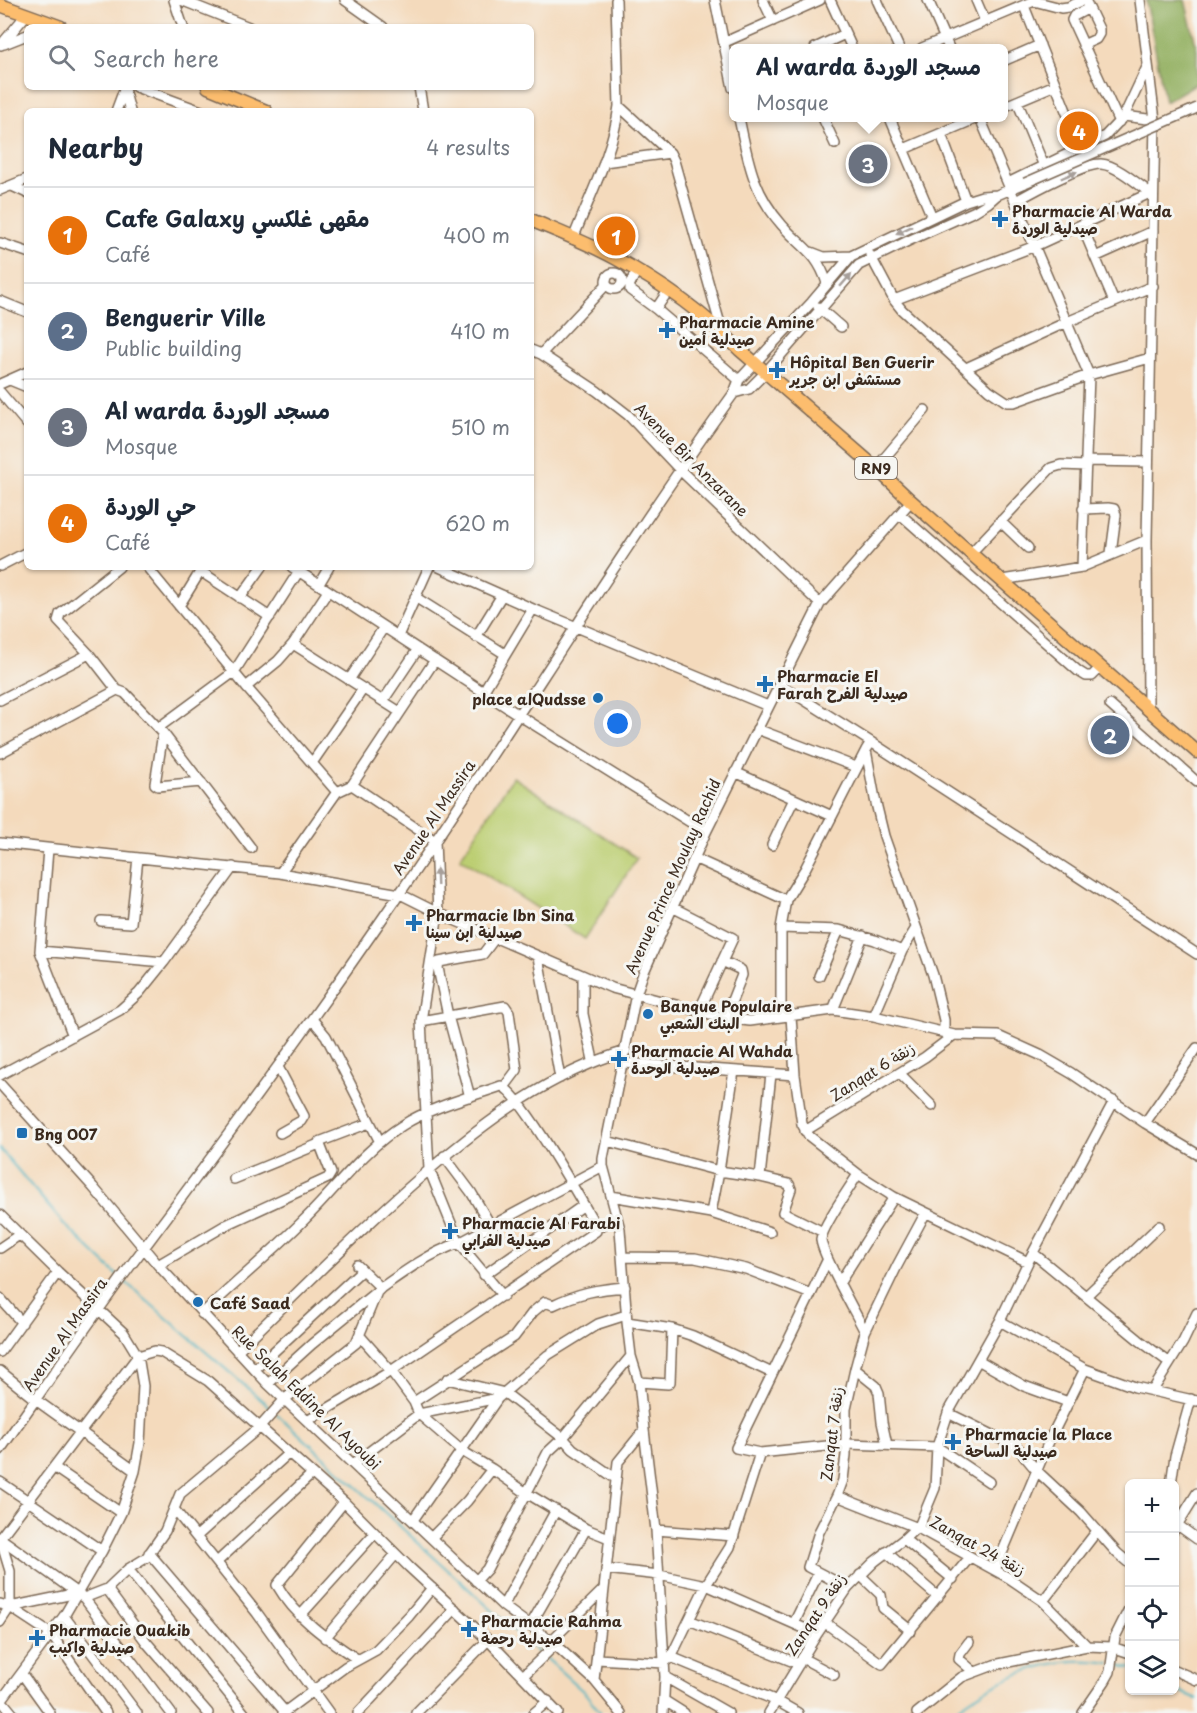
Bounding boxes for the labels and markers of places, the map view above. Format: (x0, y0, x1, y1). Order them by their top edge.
pin: 4 (1060, 108, 1098, 154)
pin: 3 (848, 142, 888, 186)
place label: Pharmacie Al Warda صيدلية الوردة (1012, 199, 1173, 239)
marker: Pharmacie Al Warda صيدلية الوردة (993, 212, 1007, 226)
pin: 1 (596, 214, 636, 258)
place label: Pharmacie Amine صيدلية أمين (679, 310, 815, 350)
marker: Pharmacie Amine صيدلية أمين (660, 323, 674, 337)
place label: Hôpital Ben Guerir مستشفى ابن جرير (788, 350, 935, 390)
marker: Hôpital Ben Guerir مستشفى ابن جرير (768, 361, 786, 379)
place label: Pharmacie El Farah صيدلية الفرح (777, 664, 908, 704)
marker: Pharmacie El Farah صيدلية الفرح (758, 677, 772, 691)
place label: place alQudsse (472, 687, 586, 710)
marker: place alQudsse (591, 691, 605, 705)
pin: 2 (1090, 712, 1130, 758)
place label: Pharmacie Ibn Sina صيدلية ابن سينا (426, 903, 575, 943)
marker: Pharmacie Ibn Sina صيدلية ابن سينا (407, 916, 421, 930)
place label: Banque Populaire البنك الشعبي (660, 994, 792, 1038)
marker: Banque Populaire البنك الشعبي (641, 1007, 655, 1021)
place label: Pharmacie Al Wahda صيدلية الوحدة (631, 1039, 794, 1079)
marker: Pharmacie Al Wahda صيدلية الوحدة (612, 1052, 626, 1066)
place label: Bng 007 (34, 1122, 98, 1145)
marker: Bng 007 (15, 1126, 29, 1140)
place label: Pharmacie Al Farabi صيدلية الفرابي (462, 1211, 620, 1255)
marker: Pharmacie Al Farabi صيدلية الفرابي (443, 1224, 457, 1238)
place label: Café Saad (210, 1291, 290, 1314)
marker: Café Saad (191, 1295, 205, 1309)
place label: Pharmacie la Place صيدلية الساحة (965, 1422, 1112, 1462)
marker: Pharmacie la Place صيدلية الساحة (946, 1435, 960, 1449)
place label: Pharmacie Rahma صيدلية رحمة (481, 1609, 622, 1649)
place label: Pharmacie Ouakib صيدلية واكيب (49, 1618, 190, 1658)
marker: Pharmacie Rahma صيدلية رحمة (462, 1622, 476, 1636)
marker: Pharmacie Ouakib صيدلية واكيب (30, 1631, 44, 1645)

